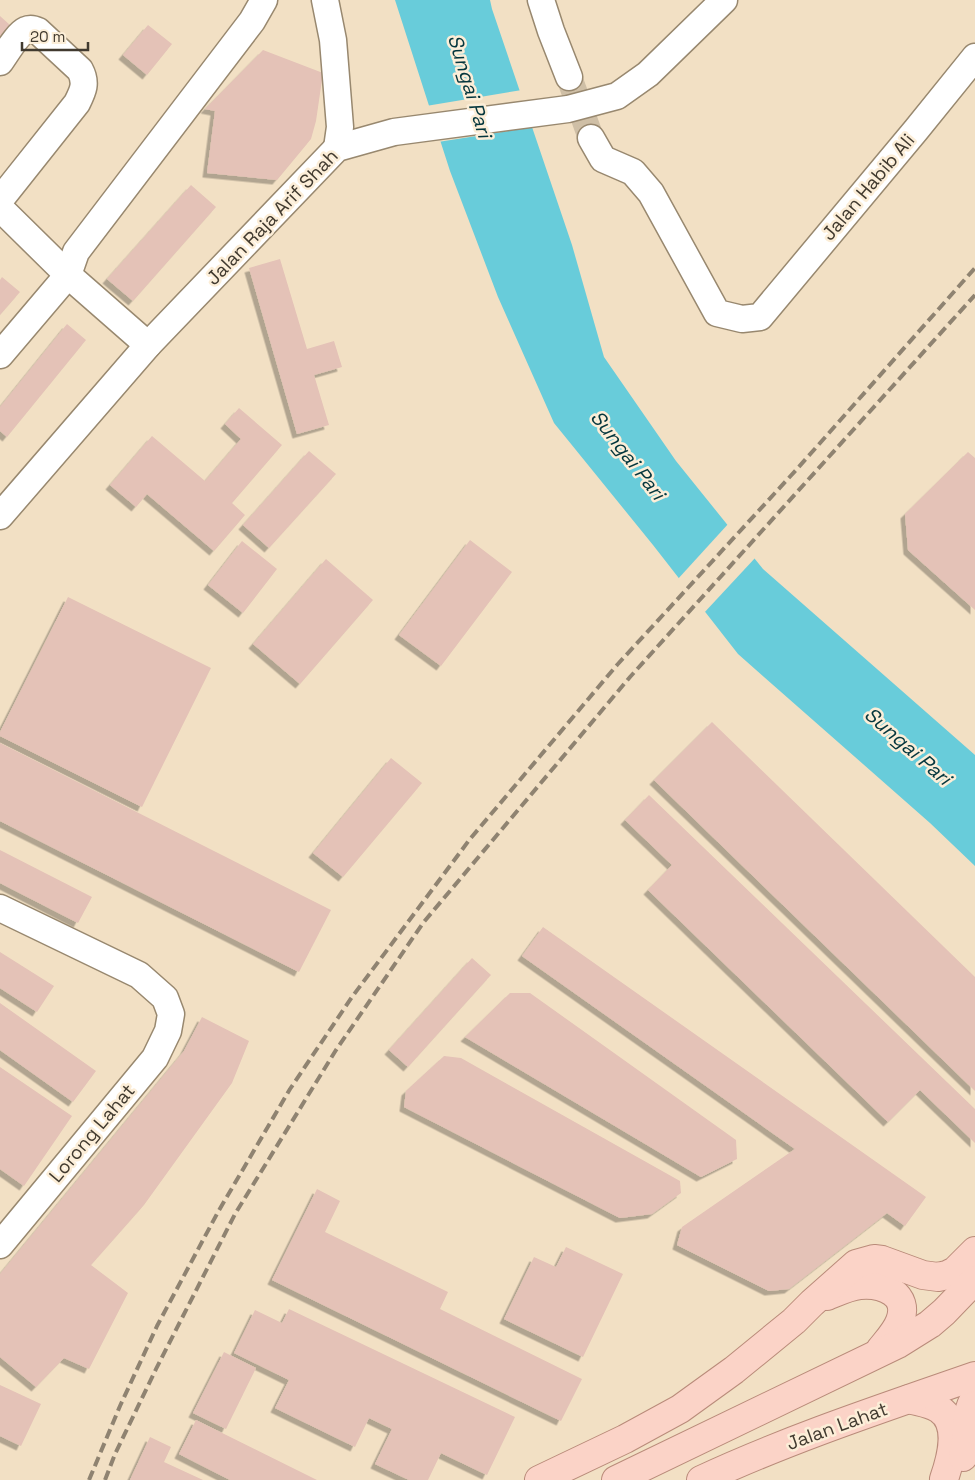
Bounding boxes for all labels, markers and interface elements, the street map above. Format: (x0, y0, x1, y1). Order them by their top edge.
scale bar (22, 20, 89, 52)
text: 20 m (30, 27, 65, 46)
water label: Sungai Pari (442, 31, 499, 143)
street label: Jalan Habib Ali (816, 128, 920, 246)
street label: Jalan Raja Arif Shah (201, 144, 343, 290)
water label: Sungai Pari (585, 405, 672, 507)
water label: Sungai Pari (859, 701, 958, 792)
street label: Lorong Lahat (43, 1078, 141, 1188)
street label: Jalan Lahat (783, 1396, 891, 1456)

